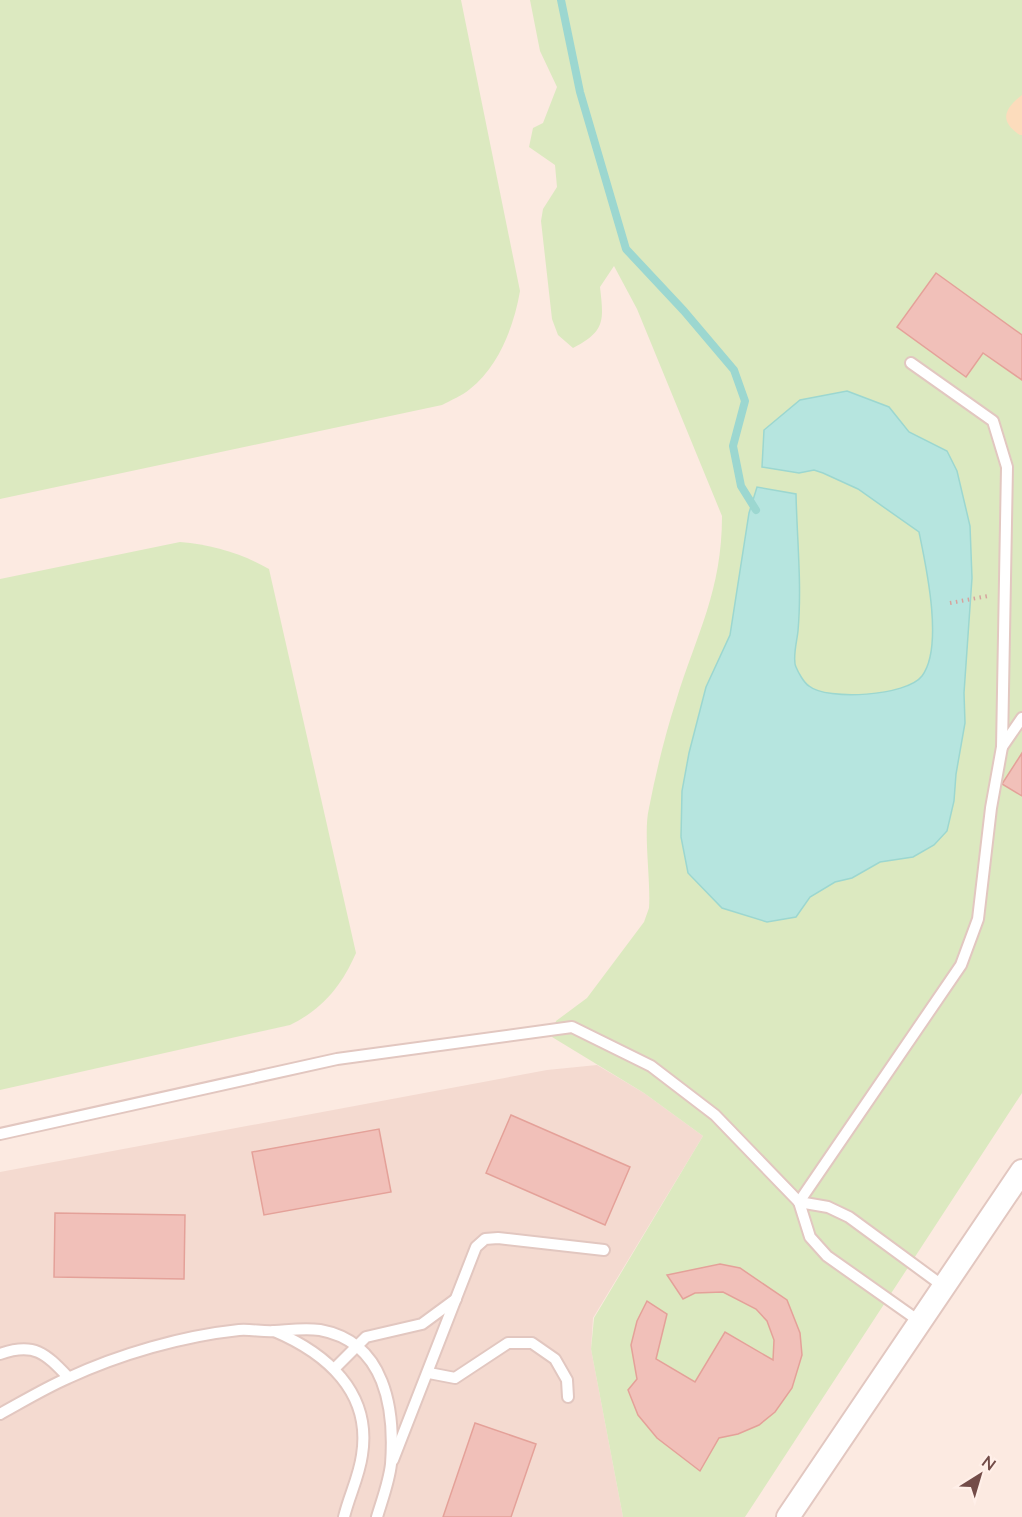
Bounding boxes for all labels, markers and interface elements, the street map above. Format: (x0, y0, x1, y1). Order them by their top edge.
north arrow (950, 1445, 1010, 1505)
text: N (979, 1451, 1000, 1474)

